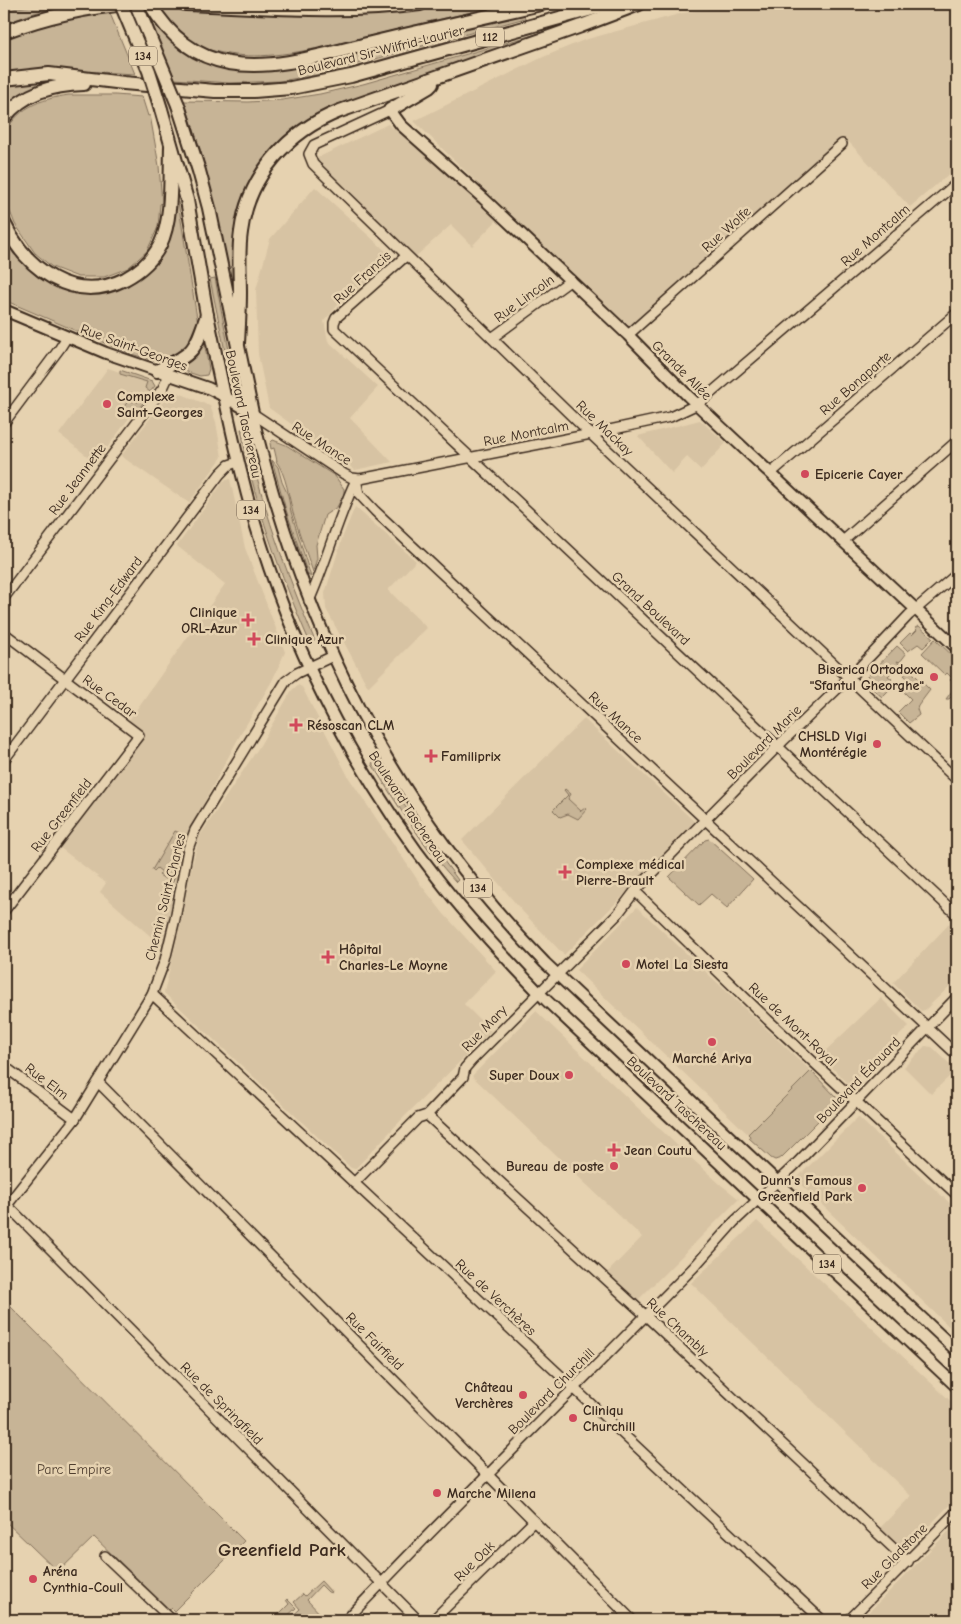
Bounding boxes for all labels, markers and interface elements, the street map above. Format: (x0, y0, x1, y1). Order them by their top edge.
street label: Boulevard Sir-Wilfrid-Laurier (296, 21, 467, 79)
road number: 112 (476, 28, 504, 46)
road number: 134 (129, 46, 157, 66)
street label: Rue Montcalm (837, 201, 913, 270)
street label: Rue Wolfe (698, 203, 754, 256)
street label: Rue Francis (330, 247, 395, 308)
street label: Rue Lincoln (491, 271, 558, 326)
street label: Rue Saint-Georges (78, 320, 190, 375)
street label: Grande Allée (648, 337, 715, 404)
street label: Rue Bonaparte (816, 348, 895, 419)
street label: Boulevard Taschereau (222, 349, 265, 480)
place label: Complexe Saint-Georges (117, 388, 203, 421)
street label: Rue Mackay (573, 397, 637, 460)
marker: Complexe Saint-Georges (101, 398, 113, 410)
street label: Rue Montcalm (482, 417, 570, 450)
street label: Rue Mance (289, 418, 355, 469)
street label: Rue Jeannette (45, 440, 110, 518)
place label: Epicerie Cayer (815, 466, 903, 483)
marker: Epicerie Cayer (799, 468, 811, 480)
road number: 134 (237, 500, 265, 520)
street label: Rue King-Edward (71, 553, 146, 645)
street label: Grand Boulevard (608, 568, 693, 649)
place label: Clinique ORL-Azur (181, 604, 237, 637)
marker: Clinique ORL-Azur (241, 613, 255, 627)
place label: Clinique Azur (265, 631, 344, 648)
marker: Clinique Azur (247, 632, 261, 646)
place label: Biserica Ortodoxa "Sfantul Gheorghe" (810, 661, 924, 694)
street label: Rue Cedar (79, 671, 141, 722)
marker: Biserica Ortodoxa "Sfantul Gheorghe" (928, 671, 940, 683)
street label: Rue Mance (585, 688, 646, 747)
street label: Boulevard Marie (724, 702, 805, 783)
place label: Résoscan CLM (307, 717, 394, 734)
marker: Résoscan CLM (289, 718, 303, 732)
place label: CHSLD Vigi Montérégie (798, 728, 867, 761)
marker: CHSLD Vigi Montérégie (871, 738, 883, 750)
street label: Boulevard Taschereau (365, 748, 450, 867)
place label: Familiprix (441, 748, 501, 765)
marker: Familiprix (425, 750, 437, 762)
street label: Rue Greenfield (27, 775, 95, 856)
street label: Chemin Saint-Charles (141, 832, 190, 963)
place label: Complexe médical Pierre-Brault (576, 856, 684, 889)
marker: Complexe médical Pierre-Brault (558, 865, 572, 879)
road number: 134 (464, 878, 492, 898)
place label: Hôpital Charles-Le Moyne (339, 941, 448, 974)
marker: Hôpital Charles-Le Moyne (321, 950, 335, 964)
place label: Motel La Siesta (636, 956, 728, 973)
marker: Motel La Siesta (620, 958, 632, 970)
street label: Rue de Mont-Royal (745, 979, 840, 1070)
street label: Rue Mary (458, 1001, 511, 1055)
street label: Boulevard Édouard (813, 1034, 904, 1127)
marker: Marché Ariya (706, 1036, 718, 1048)
place label: Marché Ariya (672, 1050, 752, 1067)
street label: Boulevard Taschereau (623, 1053, 730, 1154)
street label: Rue Elm (22, 1059, 72, 1103)
place label: Super Doux (489, 1067, 559, 1084)
marker: Super Doux (563, 1069, 575, 1081)
place label: Jean Coutu (624, 1142, 692, 1159)
marker: Jean Coutu (608, 1144, 620, 1156)
place label: Bureau de poste (506, 1158, 604, 1175)
marker: Bureau de poste (608, 1160, 620, 1172)
place label: Dunn's Famous Greenfield Park (758, 1172, 852, 1205)
marker: Dunn's Famous Greenfield Park (856, 1182, 868, 1194)
road number: 134 (813, 1254, 841, 1274)
street label: Rue de Verchères (452, 1256, 540, 1339)
street label: Rue Chambly (643, 1294, 713, 1361)
street label: Rue Fairfield (342, 1309, 407, 1374)
street label: Boulevard Churchill (505, 1345, 598, 1438)
street label: Rue de Springfield (177, 1358, 267, 1448)
place label: Château Verchères (455, 1379, 513, 1412)
marker: Château Verchères (517, 1389, 529, 1401)
place label: Cliniqu Churchill (583, 1402, 635, 1435)
marker: Cliniqu Churchill (567, 1412, 579, 1424)
park label: Parc Empire (37, 1461, 111, 1478)
place label: Marche Milena (447, 1485, 536, 1502)
marker: Marche Milena (431, 1487, 443, 1499)
street label: Rue Gladstone (858, 1520, 931, 1593)
street label: Rue Oak (451, 1537, 498, 1585)
district label: Greenfield Park (218, 1539, 347, 1561)
place label: Aréna Cynthia-Coull (43, 1563, 123, 1596)
marker: Aréna Cynthia-Coull (27, 1573, 39, 1585)

